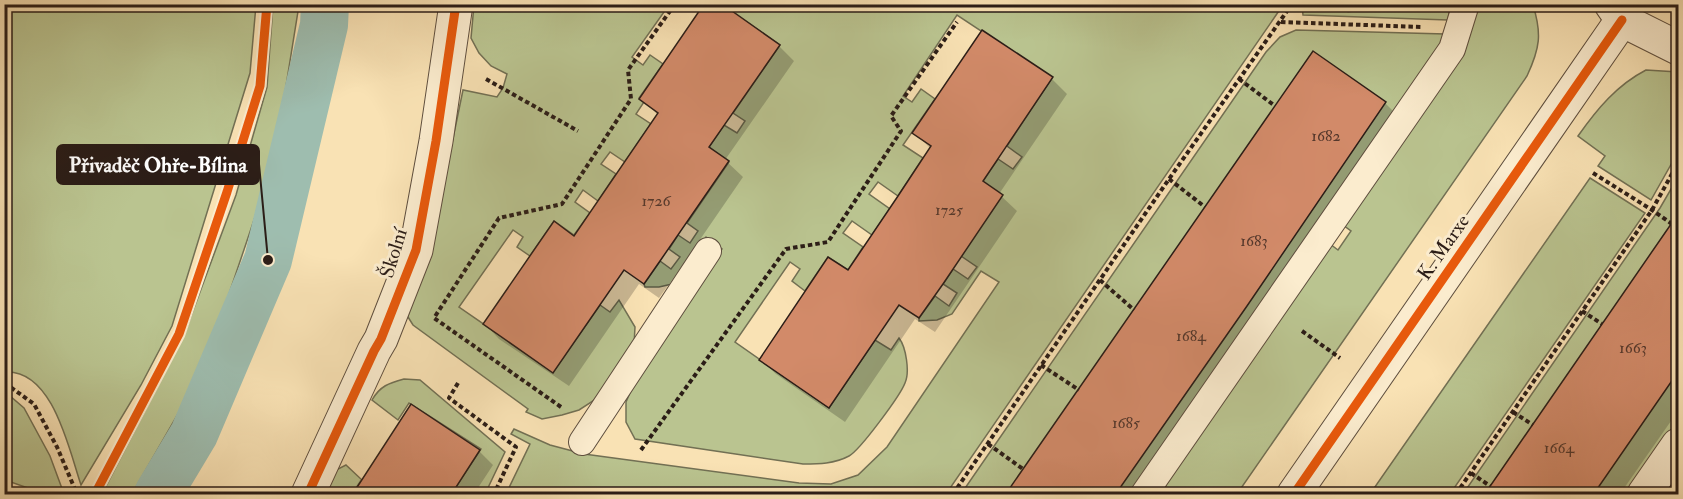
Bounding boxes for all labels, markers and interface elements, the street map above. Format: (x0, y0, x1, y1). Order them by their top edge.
house number: 1682 (1311, 126, 1341, 146)
callout: Přivaděč Ohře-Bílina (57, 145, 259, 184)
text: Přivaděč Ohře-Bílina (69, 152, 249, 179)
house number: 1726 (641, 191, 672, 211)
house number: 1725 (935, 200, 963, 220)
street label: K. Marxe (1412, 210, 1475, 285)
street label: Školní (373, 223, 413, 281)
house number: 1683 (1240, 231, 1268, 251)
house number: 1684 (1176, 326, 1207, 346)
house number: 1663 (1619, 338, 1647, 358)
house number: 1685 (1112, 413, 1140, 433)
house number: 1664 (1544, 438, 1576, 458)

